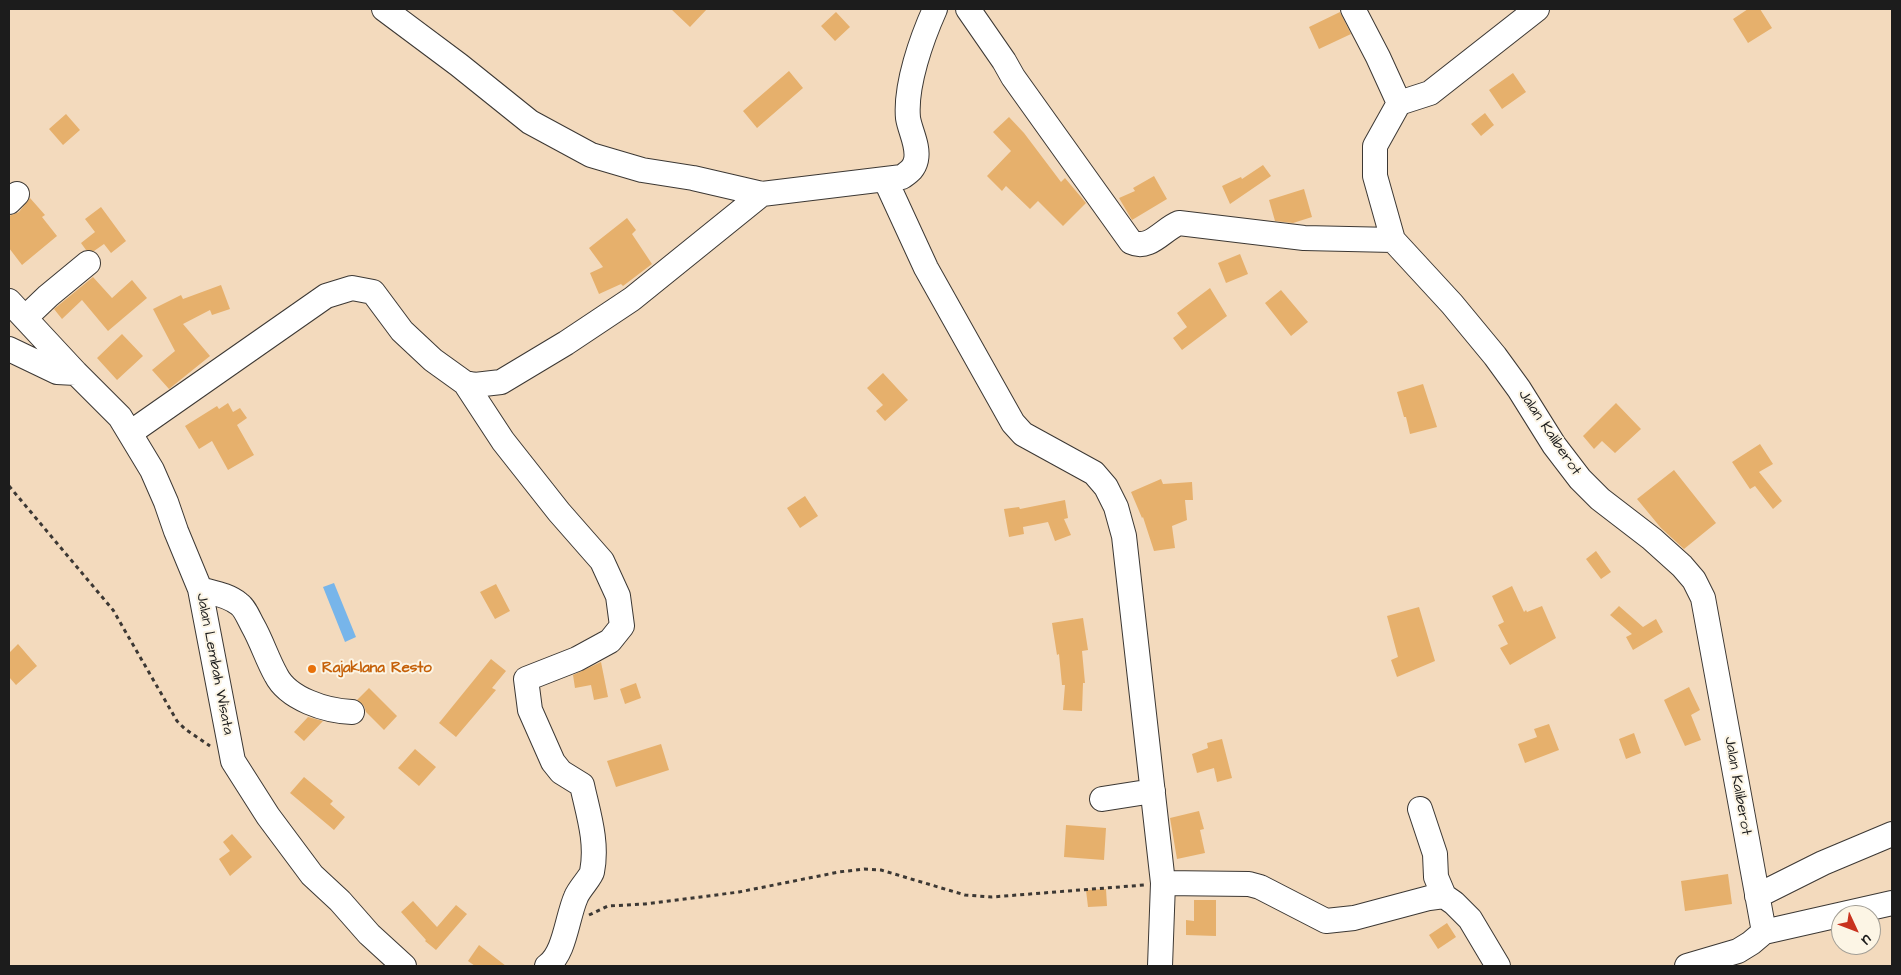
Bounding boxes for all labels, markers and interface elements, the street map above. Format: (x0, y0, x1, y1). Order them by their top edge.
street label: Jalan Kaliberot (1514, 387, 1584, 479)
street label: Jalan Lembah Wisata (191, 592, 237, 736)
place label: Rajaklana Resto (322, 660, 432, 678)
marker: Rajaklana Resto (306, 663, 318, 675)
street label: Jalan Kaliberot (1719, 735, 1755, 837)
north arrow (1831, 905, 1881, 955)
text: U (1856, 930, 1876, 949)

